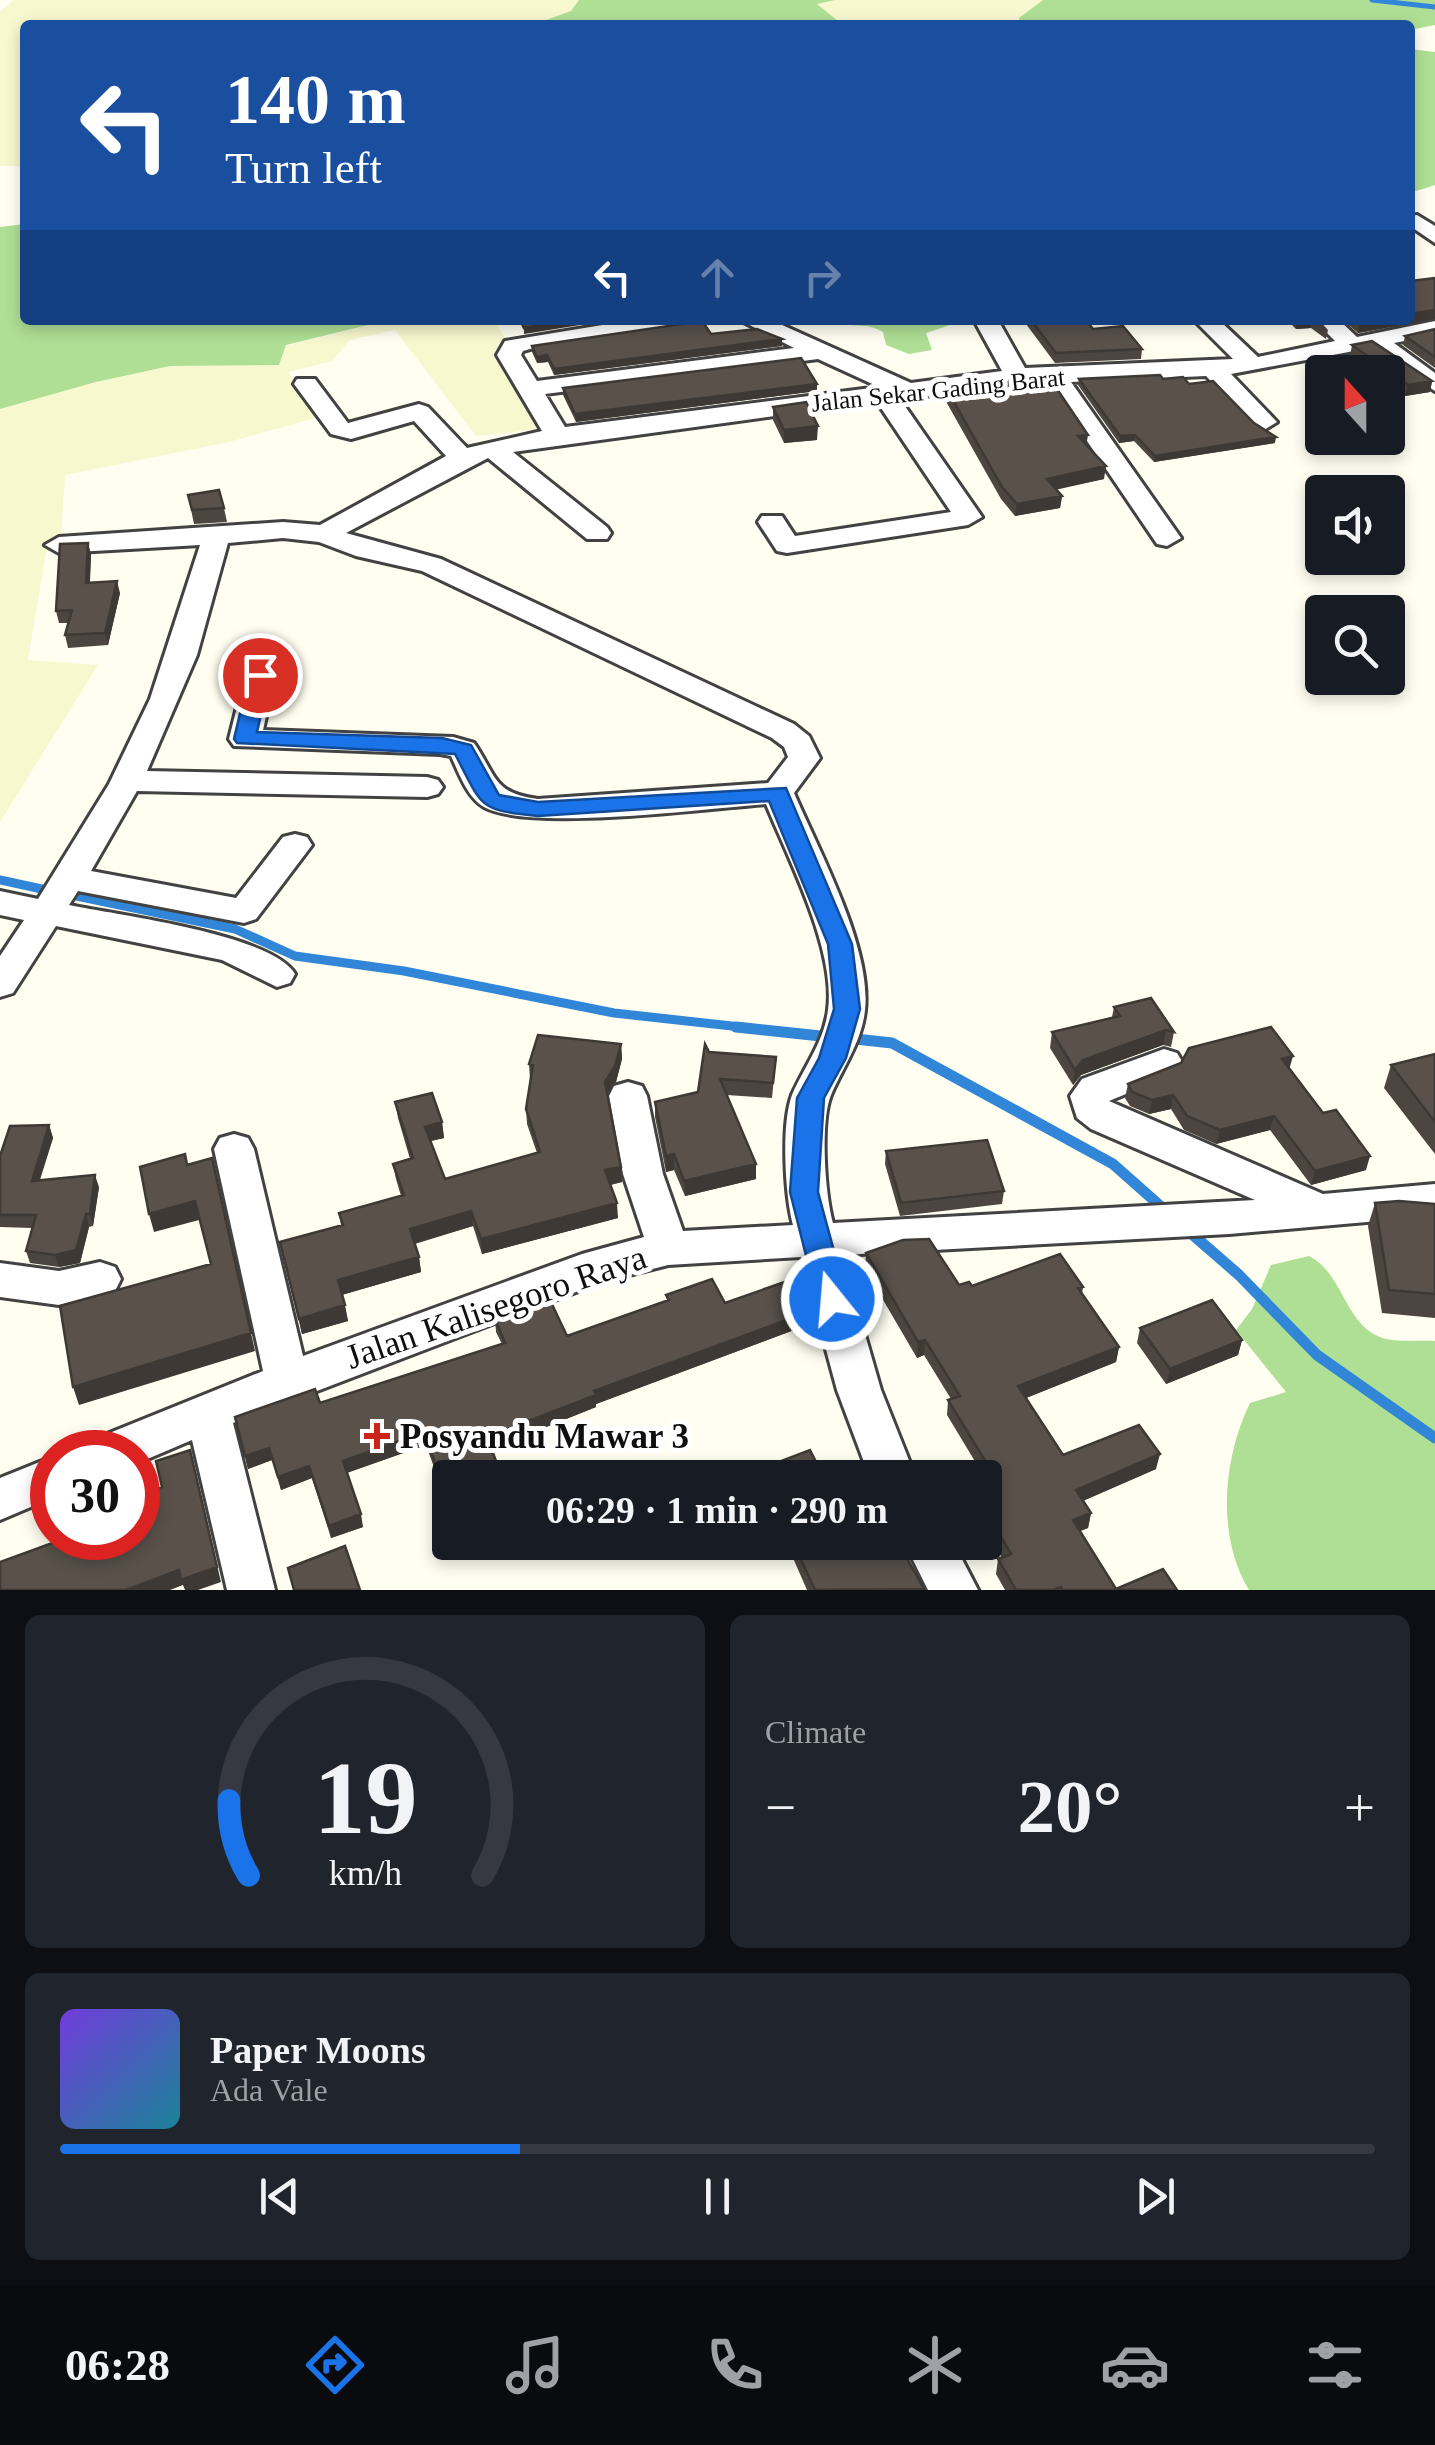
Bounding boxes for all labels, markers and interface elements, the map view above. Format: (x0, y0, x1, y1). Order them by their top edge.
icon: left (60, 60, 190, 190)
text: 140 m (225, 61, 406, 138)
text: Turn left (225, 143, 382, 193)
icon: left (585, 250, 640, 305)
icon: ahead (690, 250, 745, 305)
icon: right (795, 250, 850, 305)
north arrow (1305, 355, 1405, 455)
map controls (1305, 355, 1405, 695)
street label: Jalan Sekar Gading Barat (810, 363, 1066, 417)
button: sound (1305, 475, 1405, 575)
button: search (1305, 595, 1405, 695)
pin (218, 633, 303, 718)
icon: arrive (233, 648, 288, 703)
street label: Jalan Kalisegoro Raya (341, 1237, 652, 1377)
position arrow (780, 1247, 884, 1351)
place label: Posyandu Mawar 3 (400, 1417, 689, 1456)
marker: Posyandu Mawar 3 (364, 1423, 390, 1449)
speed limit sign: 30 (30, 1430, 160, 1560)
text: 06:29 · 1 min · 290 m (546, 1489, 888, 1531)
text: Climate (765, 1714, 866, 1750)
text: 19 (313, 1740, 417, 1855)
text: 20° (1018, 1765, 1123, 1848)
text: − (765, 1777, 796, 1838)
text: + (1344, 1777, 1375, 1838)
text: km/h (328, 1853, 402, 1893)
text: Paper Moons (210, 2029, 426, 2071)
text: Ada Vale (210, 2072, 328, 2108)
icon: previous (252, 2169, 307, 2224)
icon: pause (690, 2169, 745, 2224)
icon: next (1128, 2169, 1183, 2224)
icon: directions (300, 2330, 370, 2400)
icon: music (500, 2330, 570, 2400)
icon: phone (700, 2330, 770, 2400)
icon: climate (900, 2330, 970, 2400)
icon: car (1100, 2330, 1170, 2400)
icon: filters (1300, 2330, 1370, 2400)
text: 06:28 (65, 2340, 170, 2390)

